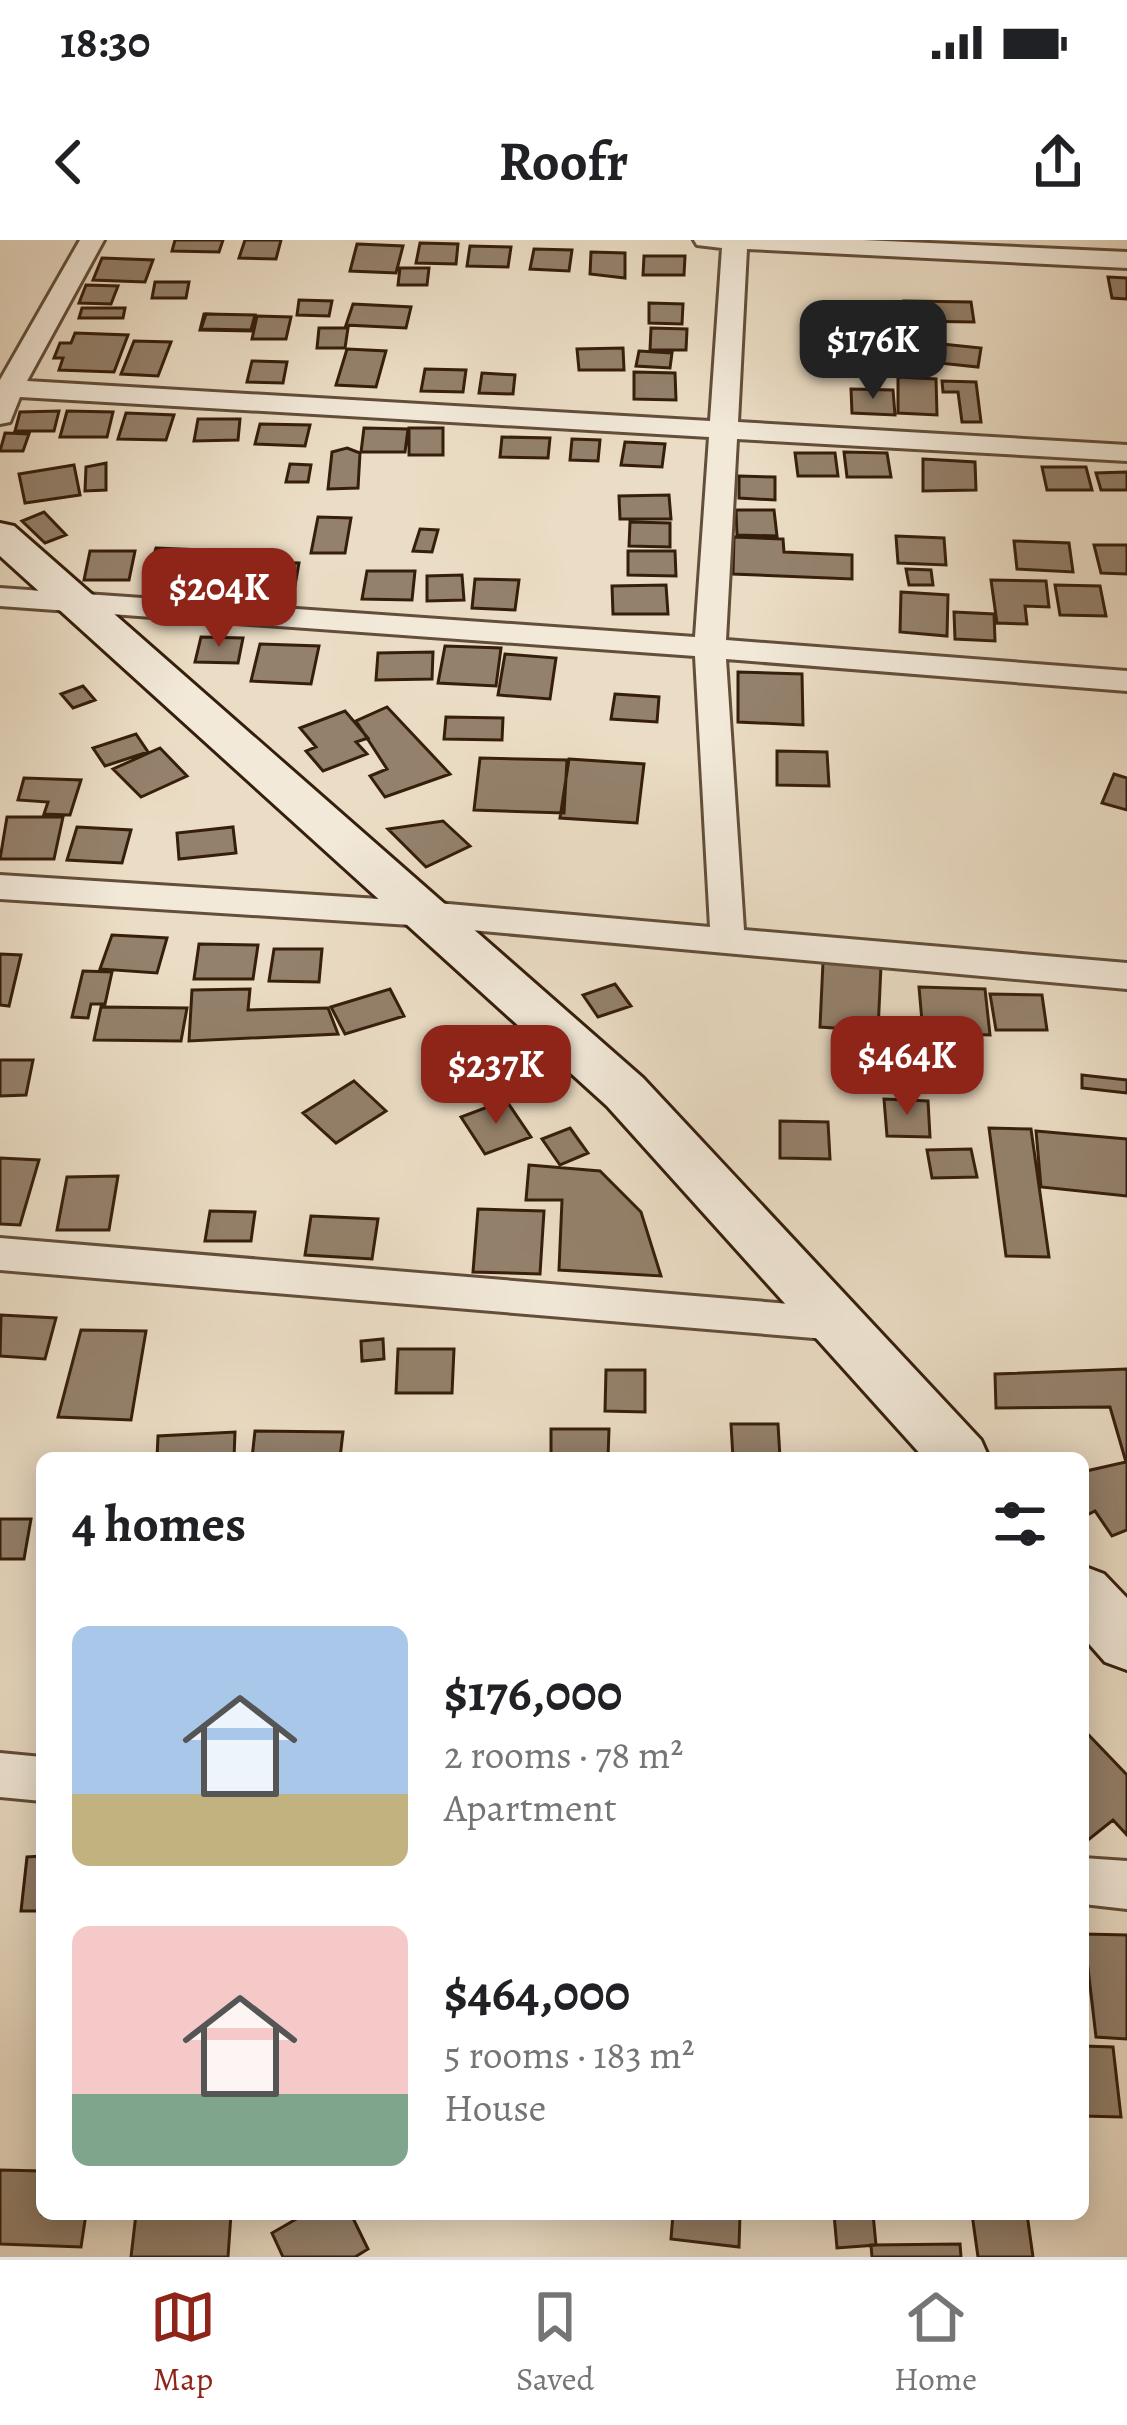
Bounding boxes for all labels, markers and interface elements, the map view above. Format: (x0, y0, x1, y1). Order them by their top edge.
text: 18:30 (60, 11, 150, 73)
text: Roofr (499, 125, 628, 199)
icon: back (36, 129, 102, 195)
icon: share (1025, 129, 1091, 195)
pin: $176K (789, 300, 957, 402)
text: $176K (827, 312, 919, 365)
pin: $204K (135, 548, 303, 650)
text: $204K (169, 560, 269, 613)
pin: $464K (823, 1016, 991, 1118)
pin: $237K (412, 1025, 580, 1127)
text: $464K (858, 1028, 956, 1081)
text: $237K (448, 1037, 544, 1090)
text: 4 homes (72, 1489, 246, 1559)
icon: filters (987, 1491, 1053, 1557)
text: $176,000 (444, 1658, 622, 1728)
icon: home (168, 1674, 312, 1818)
text: 2 rooms · 78 m² (444, 1728, 683, 1781)
text: Apartment (444, 1781, 617, 1834)
text: $464,000 (444, 1958, 630, 2028)
icon: home (168, 1974, 312, 2118)
text: 5 rooms · 183 m² (444, 2028, 695, 2081)
text: House (444, 2081, 546, 2134)
tab: Map (150, 2284, 216, 2401)
tab: Saved (516, 2284, 594, 2401)
tab: Home (894, 2284, 977, 2401)

